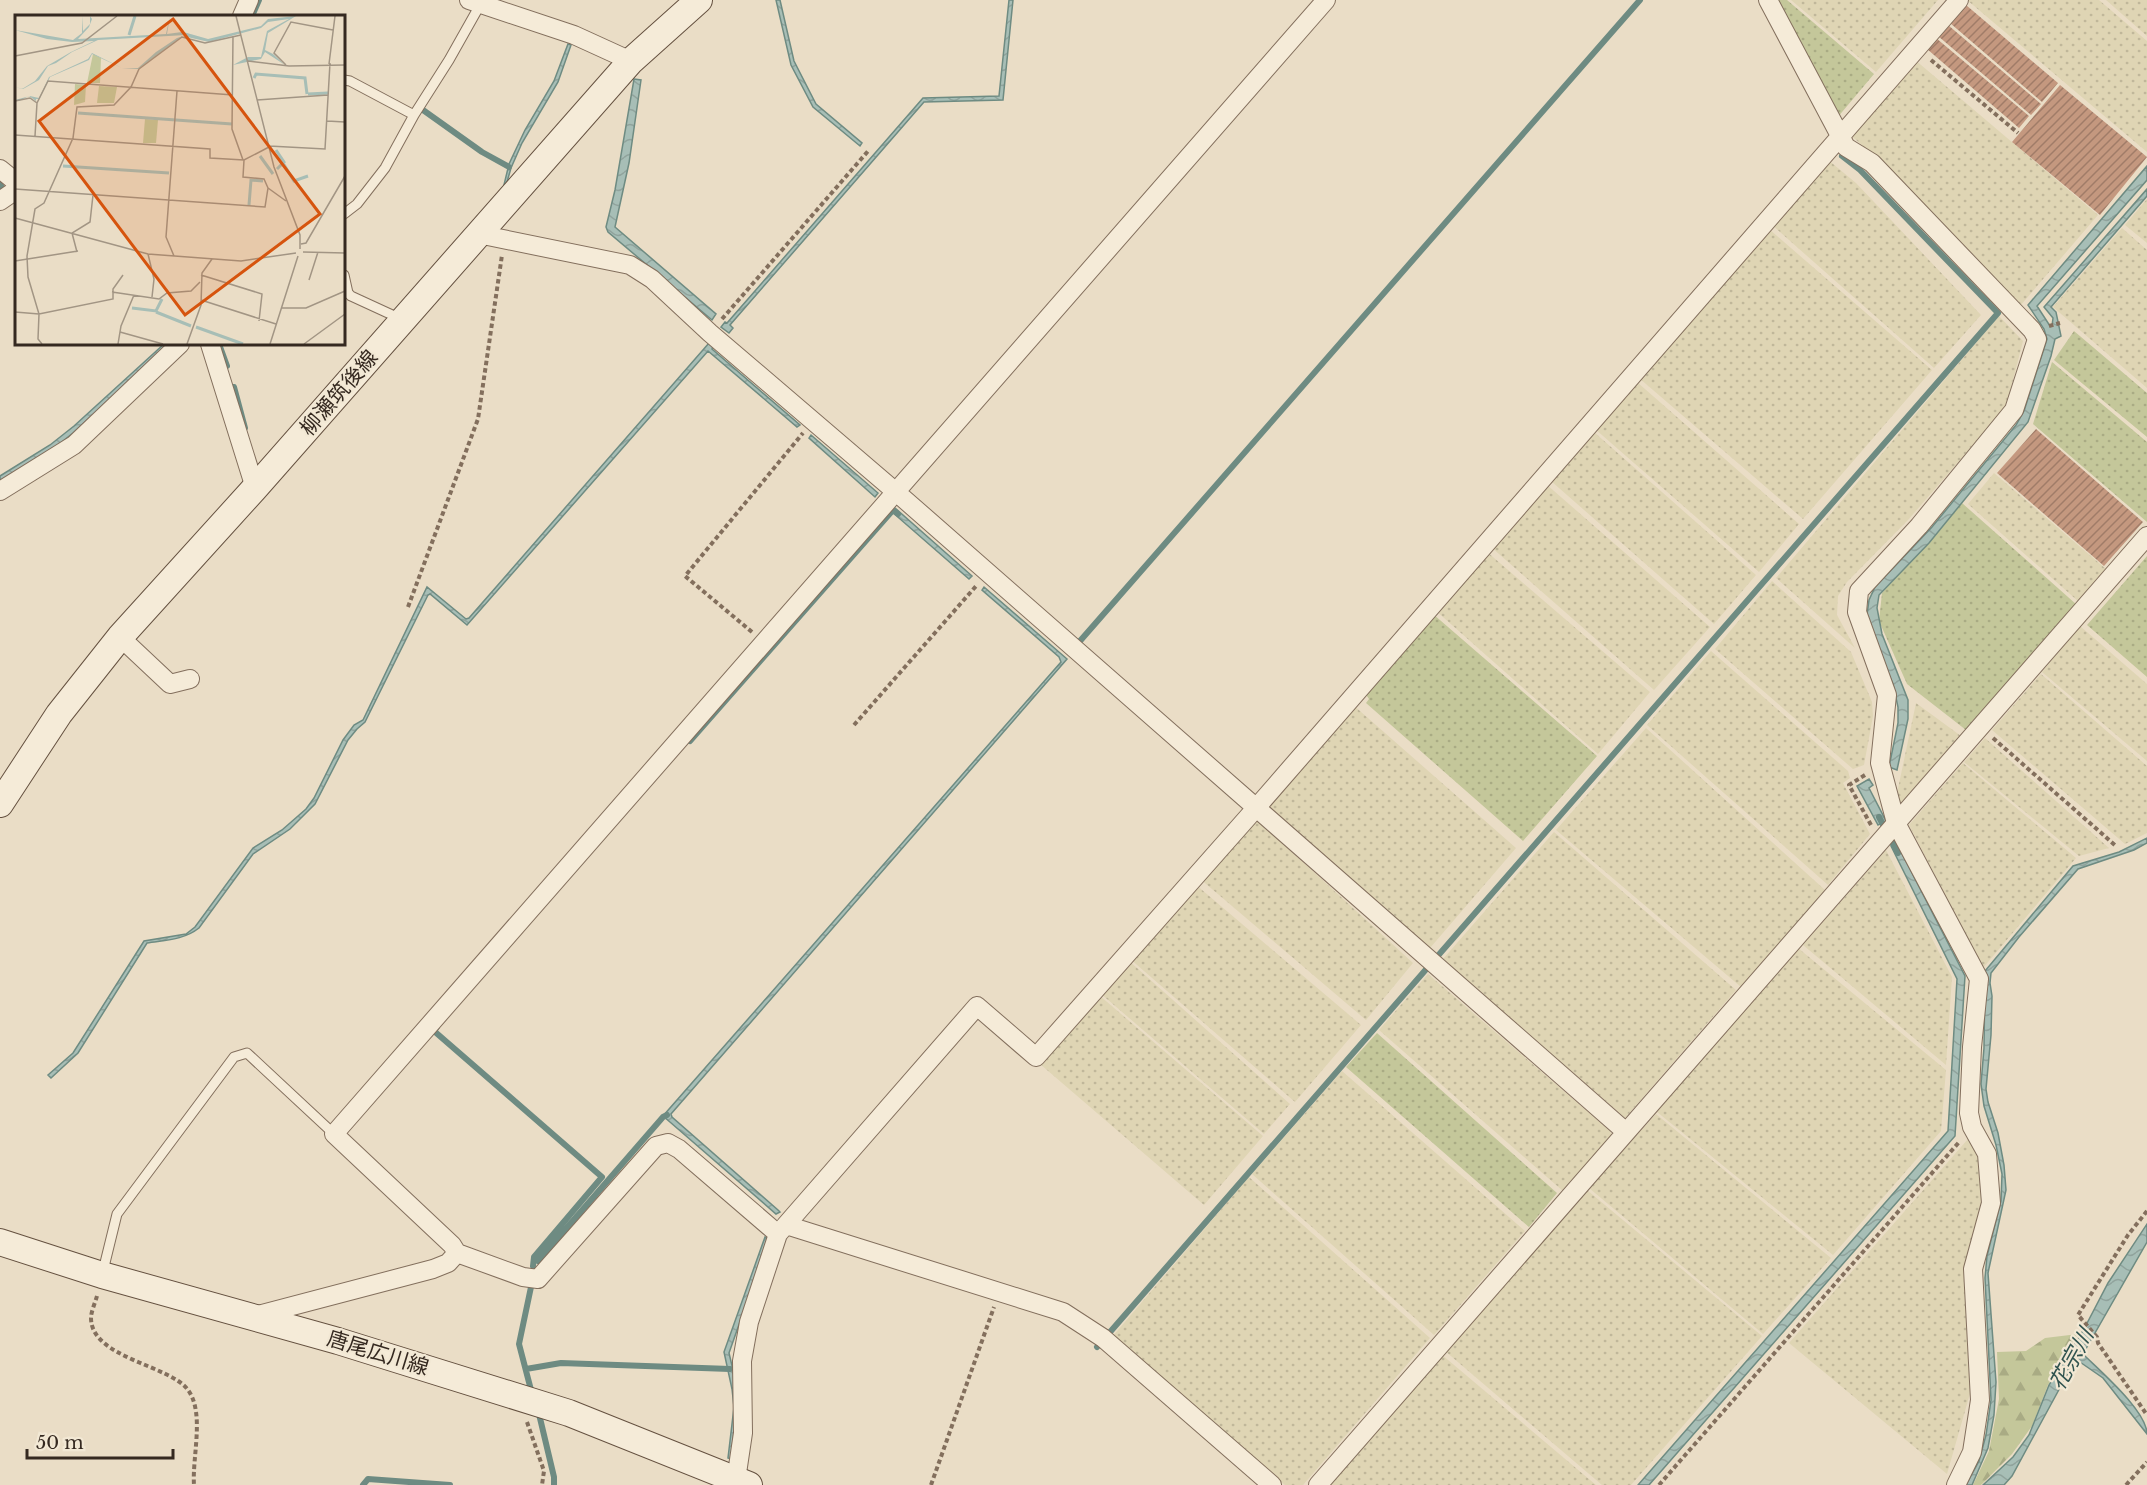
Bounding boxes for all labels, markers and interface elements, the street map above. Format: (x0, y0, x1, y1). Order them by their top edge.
inset map (15, 15, 345, 345)
street label: 柳瀬筑後線 (295, 345, 383, 441)
water label: 花宗川 (2044, 1322, 2100, 1395)
street label: 唐尾広川線 (324, 1325, 432, 1381)
scale bar (27, 1422, 172, 1460)
text: 50 m (36, 1432, 84, 1454)

